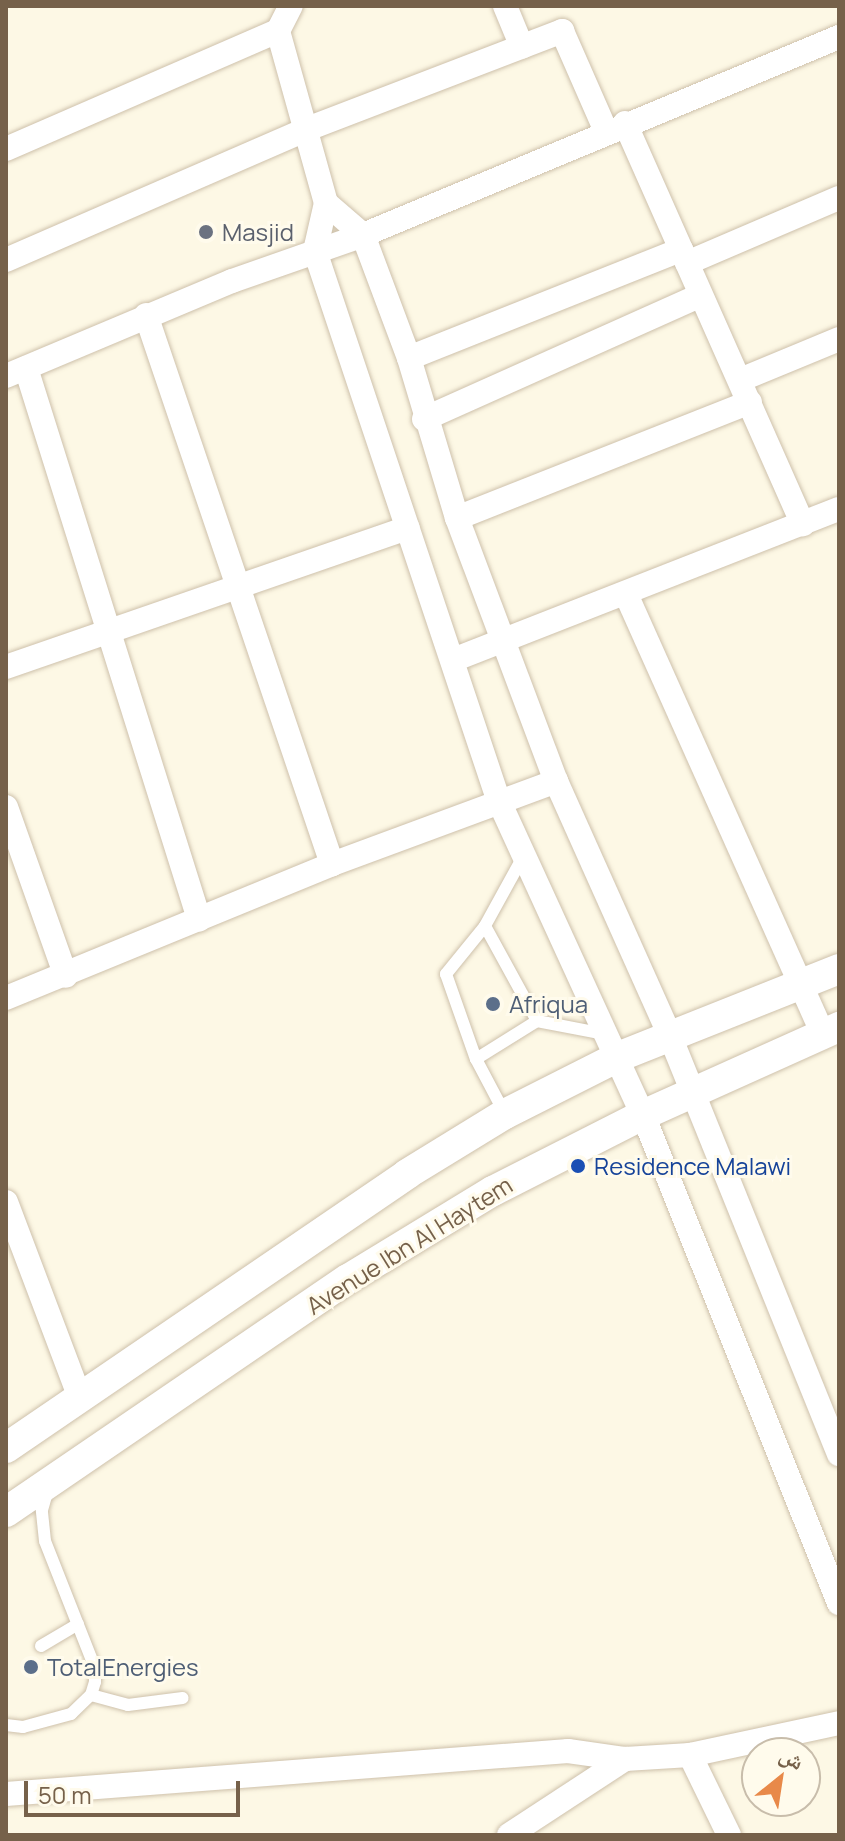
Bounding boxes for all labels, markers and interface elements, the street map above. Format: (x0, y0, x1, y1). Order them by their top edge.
place label: Masjid (222, 218, 294, 246)
marker: Masjid (197, 223, 215, 241)
place label: Afriqua (509, 990, 588, 1018)
marker: Afriqua (484, 995, 502, 1013)
place label: Residence Malawi (594, 1152, 791, 1180)
marker: Residence Malawi (569, 1157, 587, 1175)
street label: Avenue Ibn Al Haytem (301, 1170, 517, 1320)
place label: TotalEnergies (47, 1653, 199, 1681)
marker: TotalEnergies (22, 1658, 40, 1676)
north arrow (741, 1737, 821, 1817)
text: ش (774, 1739, 810, 1777)
scale bar (28, 1765, 244, 1815)
text: 50 m (38, 1778, 92, 1811)

